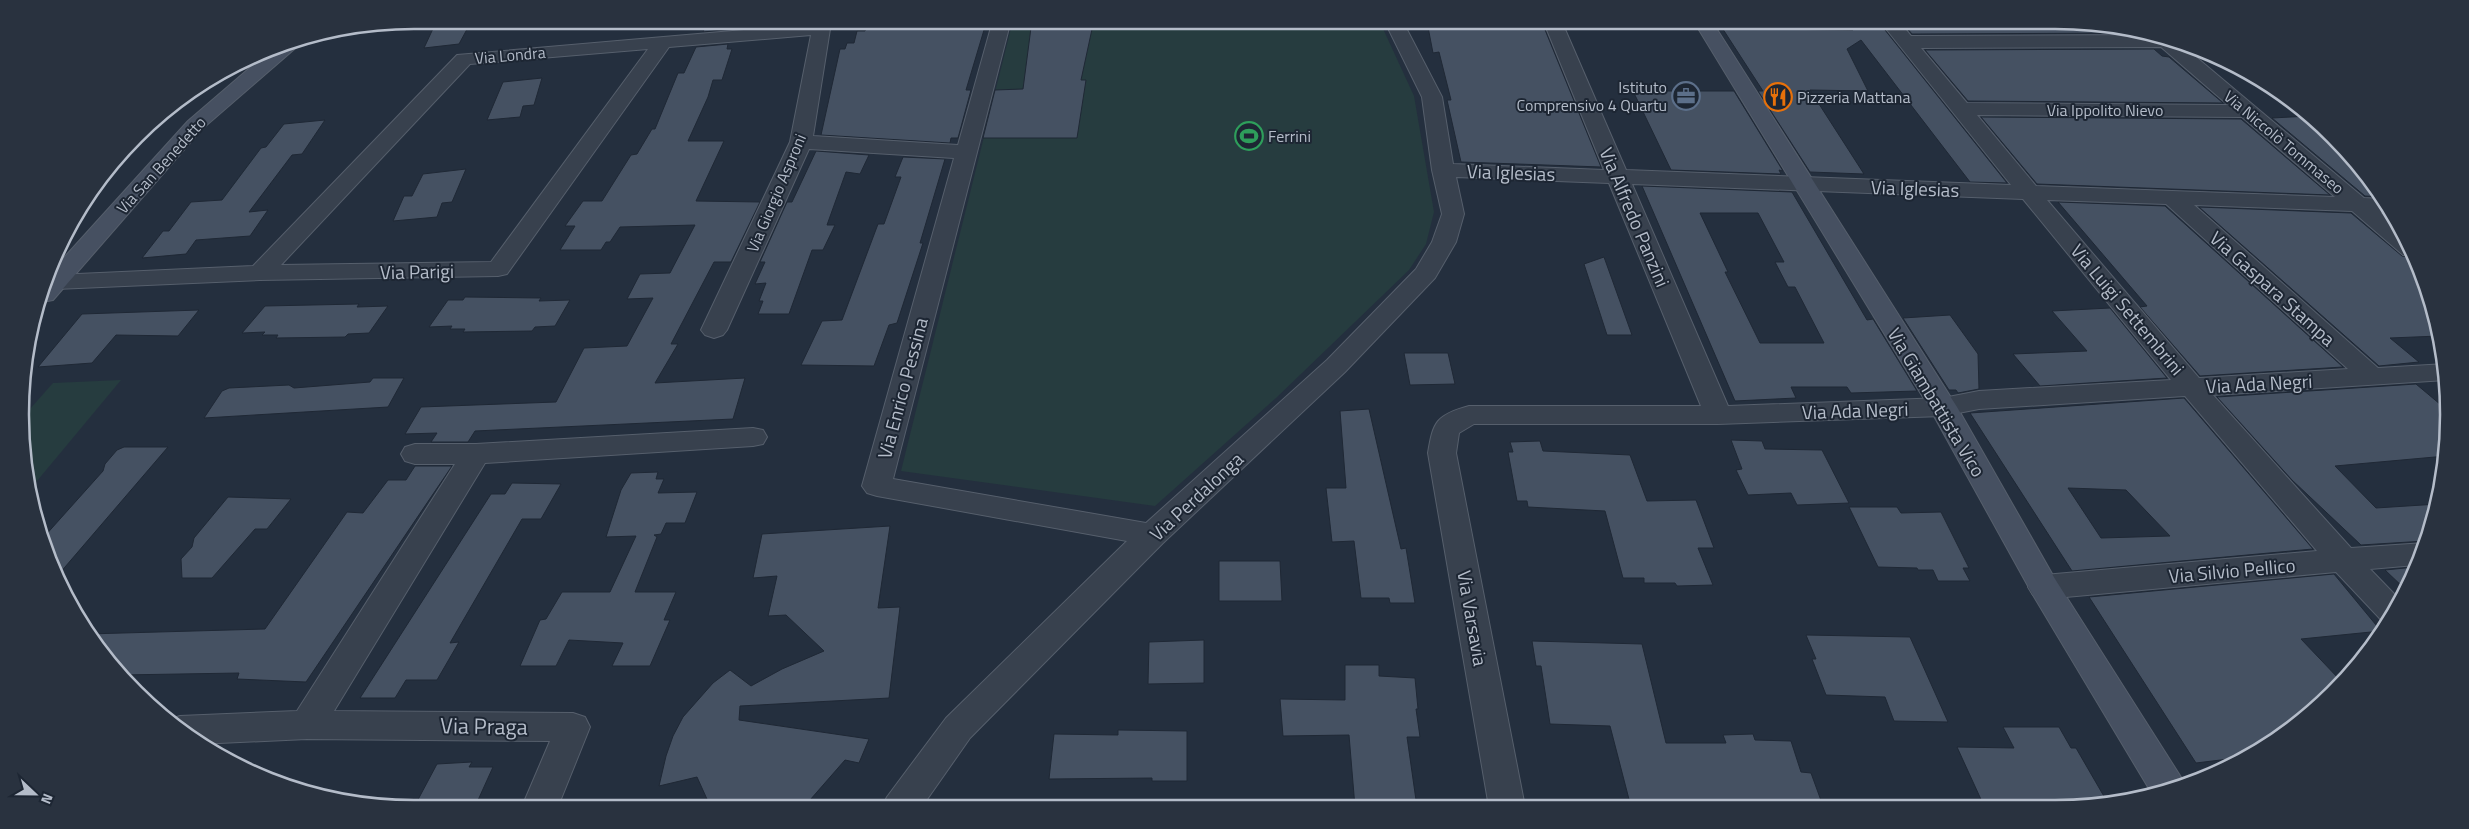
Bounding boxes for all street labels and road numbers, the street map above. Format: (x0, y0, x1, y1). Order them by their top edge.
street label: Via Londra (474, 40, 546, 70)
street label: Via Niccolò Tommaseo (2219, 84, 2349, 200)
street label: Via Ippolito Nievo (2047, 98, 2163, 122)
street label: Via San Benedetto (111, 111, 211, 219)
street label: Via Giorgio Asproni (740, 130, 812, 256)
street label: Via Alfredo Panzini (1592, 143, 1678, 291)
street label: Via Iglesias (1466, 156, 1556, 188)
street label: Via Iglesias (1870, 172, 1960, 204)
street label: Via Gaspara Stampa (2204, 224, 2343, 353)
street label: Via Luigi Settembrini (2064, 237, 2192, 381)
street label: Via Parigi (380, 256, 454, 286)
street label: Via Enrico Pessina (869, 314, 935, 462)
street label: Via Giambattista Vico (1881, 322, 1993, 482)
street label: Via Ada Negri (2205, 366, 2313, 400)
street label: Via Ada Negri (1801, 394, 1909, 426)
street label: Via Perdalonga (1142, 444, 1250, 547)
street label: Via Silvio Pellico (2167, 550, 2297, 590)
street label: Via Varsavia (1450, 568, 1496, 669)
street label: Via Praga (440, 708, 528, 744)

